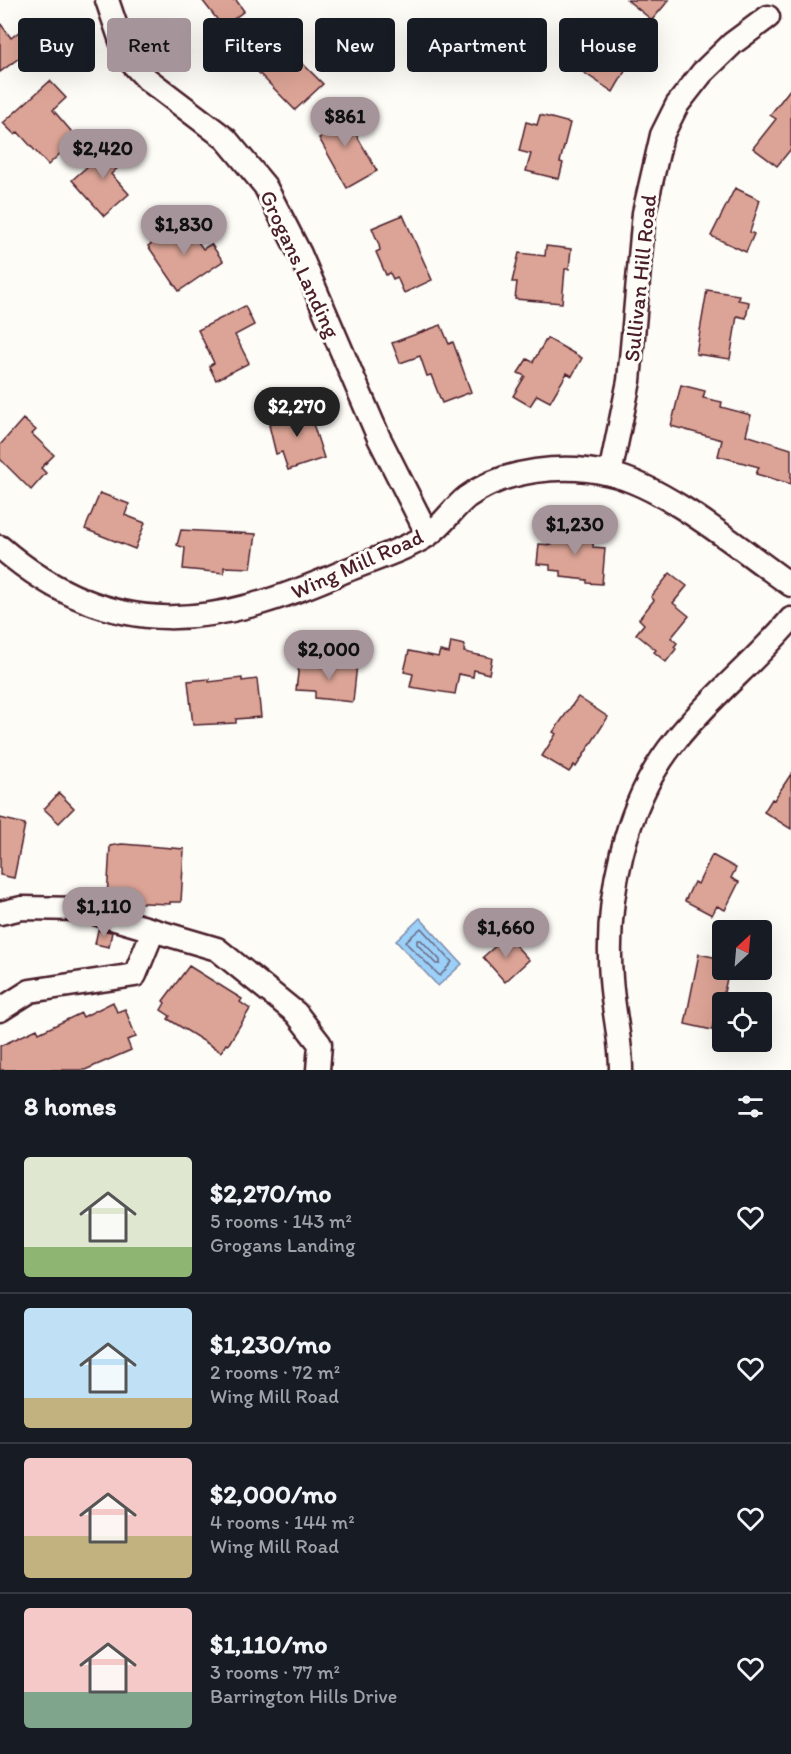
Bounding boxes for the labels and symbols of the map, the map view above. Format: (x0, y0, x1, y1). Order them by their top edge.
pin: $861 (309, 97, 381, 148)
pin: $2,420 (54, 129, 152, 180)
street label: Grogans Landing (254, 186, 346, 343)
street label: Sullivan Hill Road (618, 193, 662, 363)
pin: $1,830 (135, 205, 233, 256)
pin: $2,270 (248, 387, 346, 438)
pin: $1,230 (526, 505, 624, 556)
street label: Wing Mill Road (287, 523, 427, 605)
pin: $2,000 (280, 630, 378, 681)
pin: $1,110 (55, 887, 153, 938)
pin: $1,660 (457, 908, 555, 959)
north arrow (712, 920, 772, 980)

